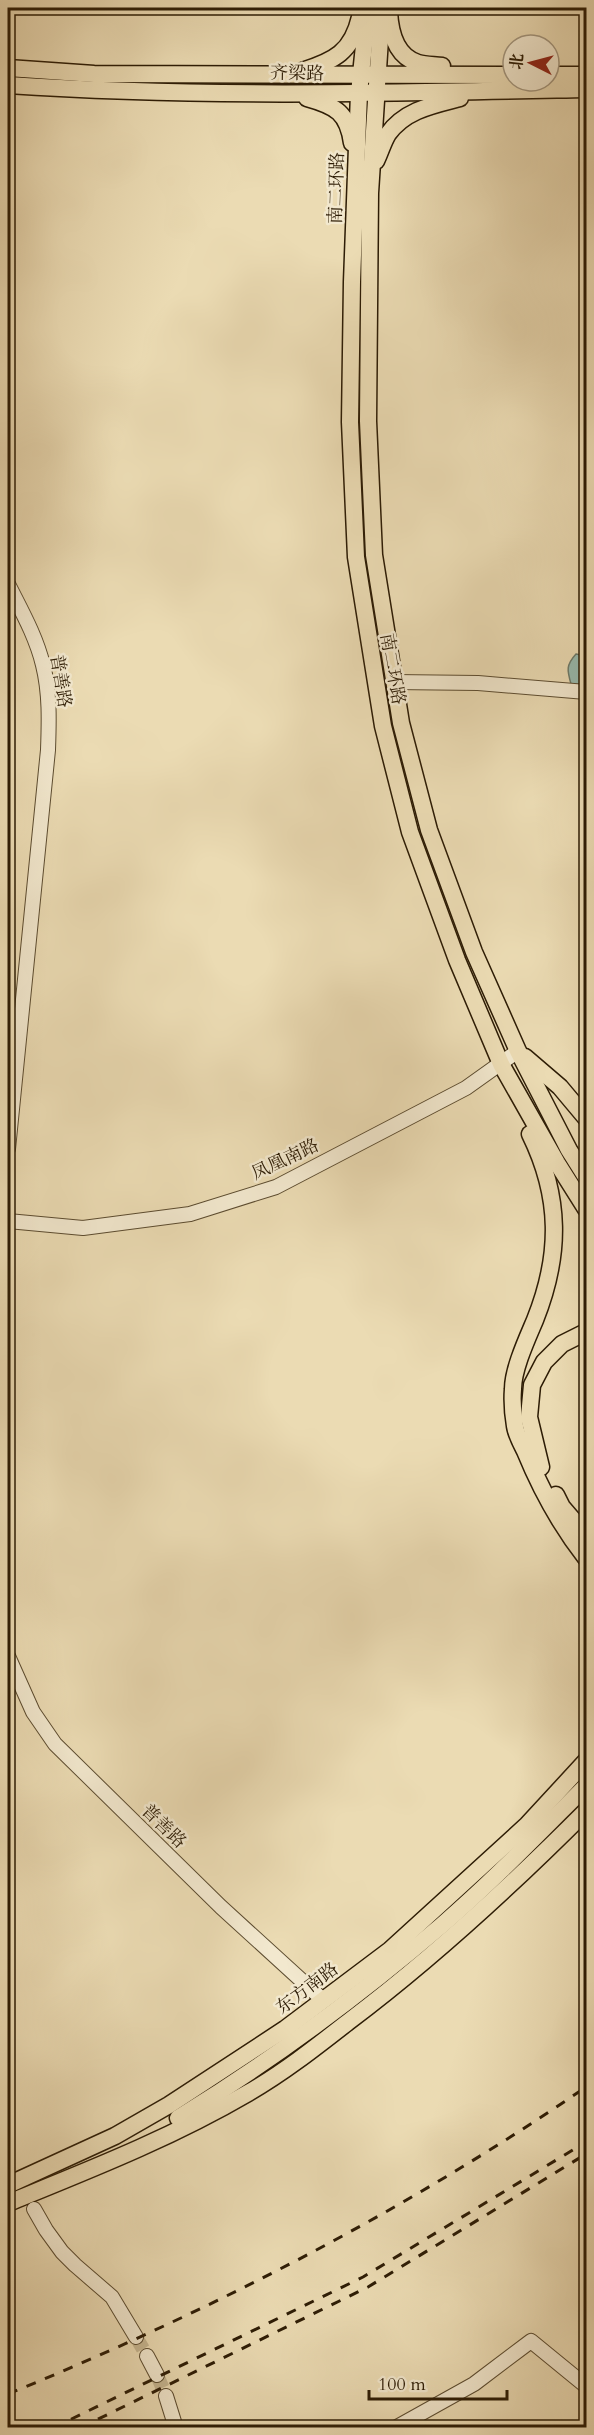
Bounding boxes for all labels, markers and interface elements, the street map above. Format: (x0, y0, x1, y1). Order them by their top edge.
north arrow (501, 33, 561, 93)
text: 北 (505, 52, 529, 71)
street label: 齐梁路 (270, 61, 324, 86)
street label: 南二环路 (323, 152, 350, 224)
street label: 南二环路 (374, 631, 411, 707)
street label: 普善路 (44, 652, 77, 710)
street label: 凤凰南路 (247, 1133, 323, 1186)
street label: 普善路 (136, 1799, 192, 1854)
street label: 东方南路 (271, 1957, 344, 2020)
scale bar (369, 2363, 507, 2401)
text: 100 m (378, 2372, 426, 2397)

